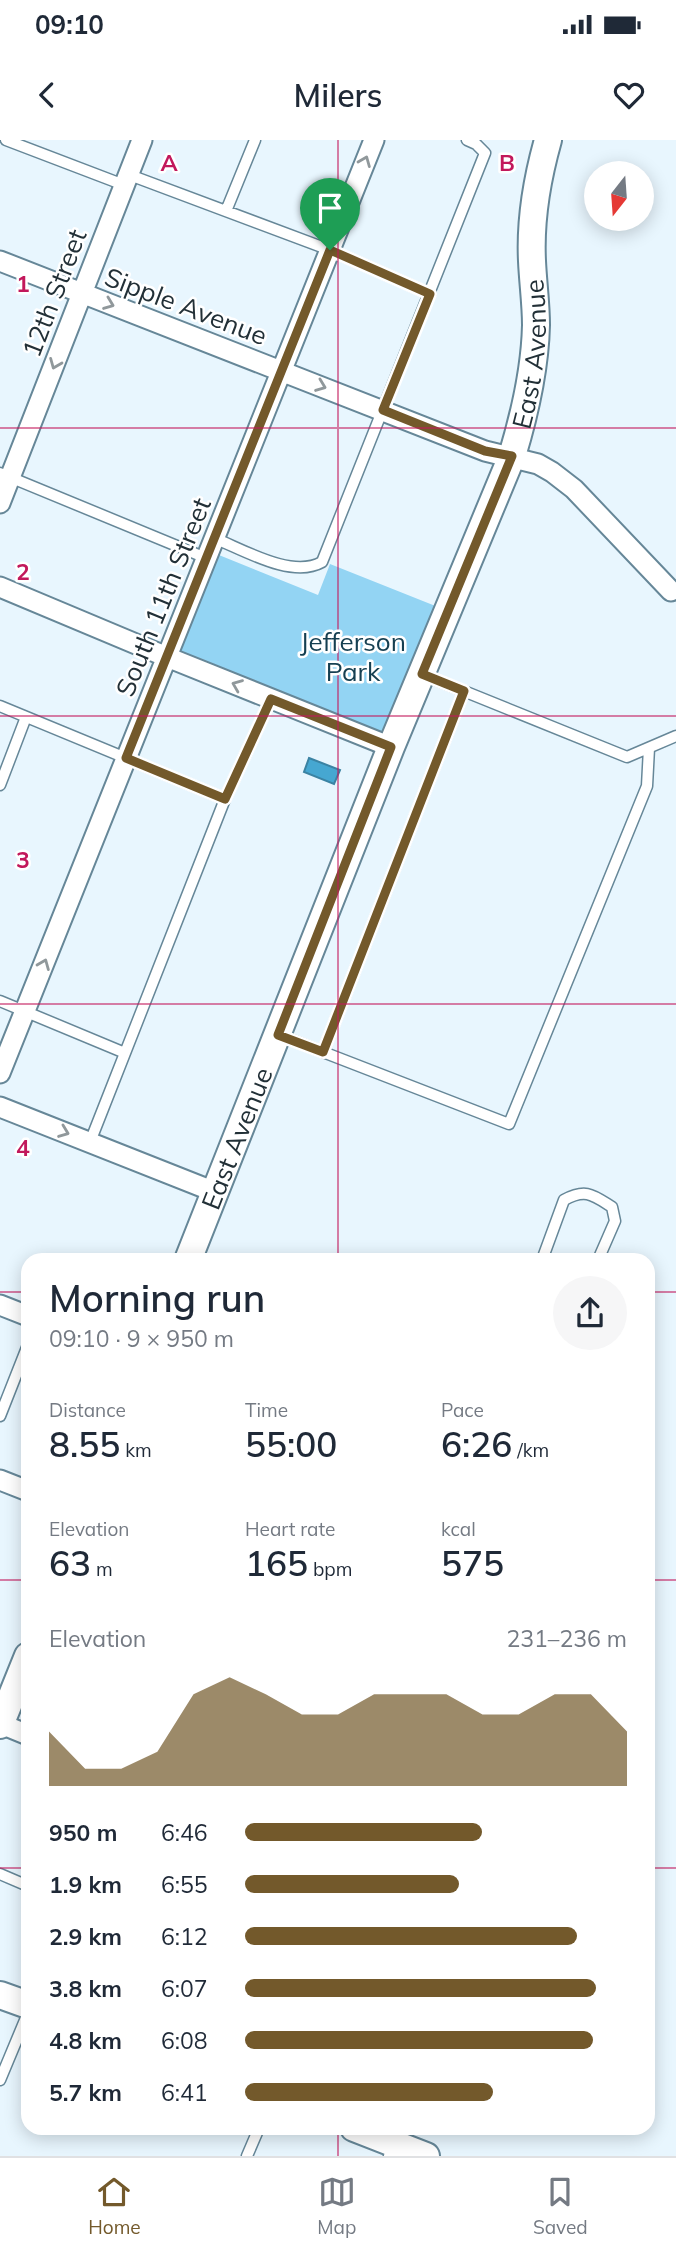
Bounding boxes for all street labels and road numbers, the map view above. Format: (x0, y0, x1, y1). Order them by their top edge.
street label: 12th Street (15, 225, 93, 361)
street label: Sipple Avenue (100, 260, 272, 352)
street label: East Avenue (504, 278, 553, 432)
street label: South 11th Street (108, 493, 218, 701)
street label: East Avenue (193, 1062, 279, 1214)

